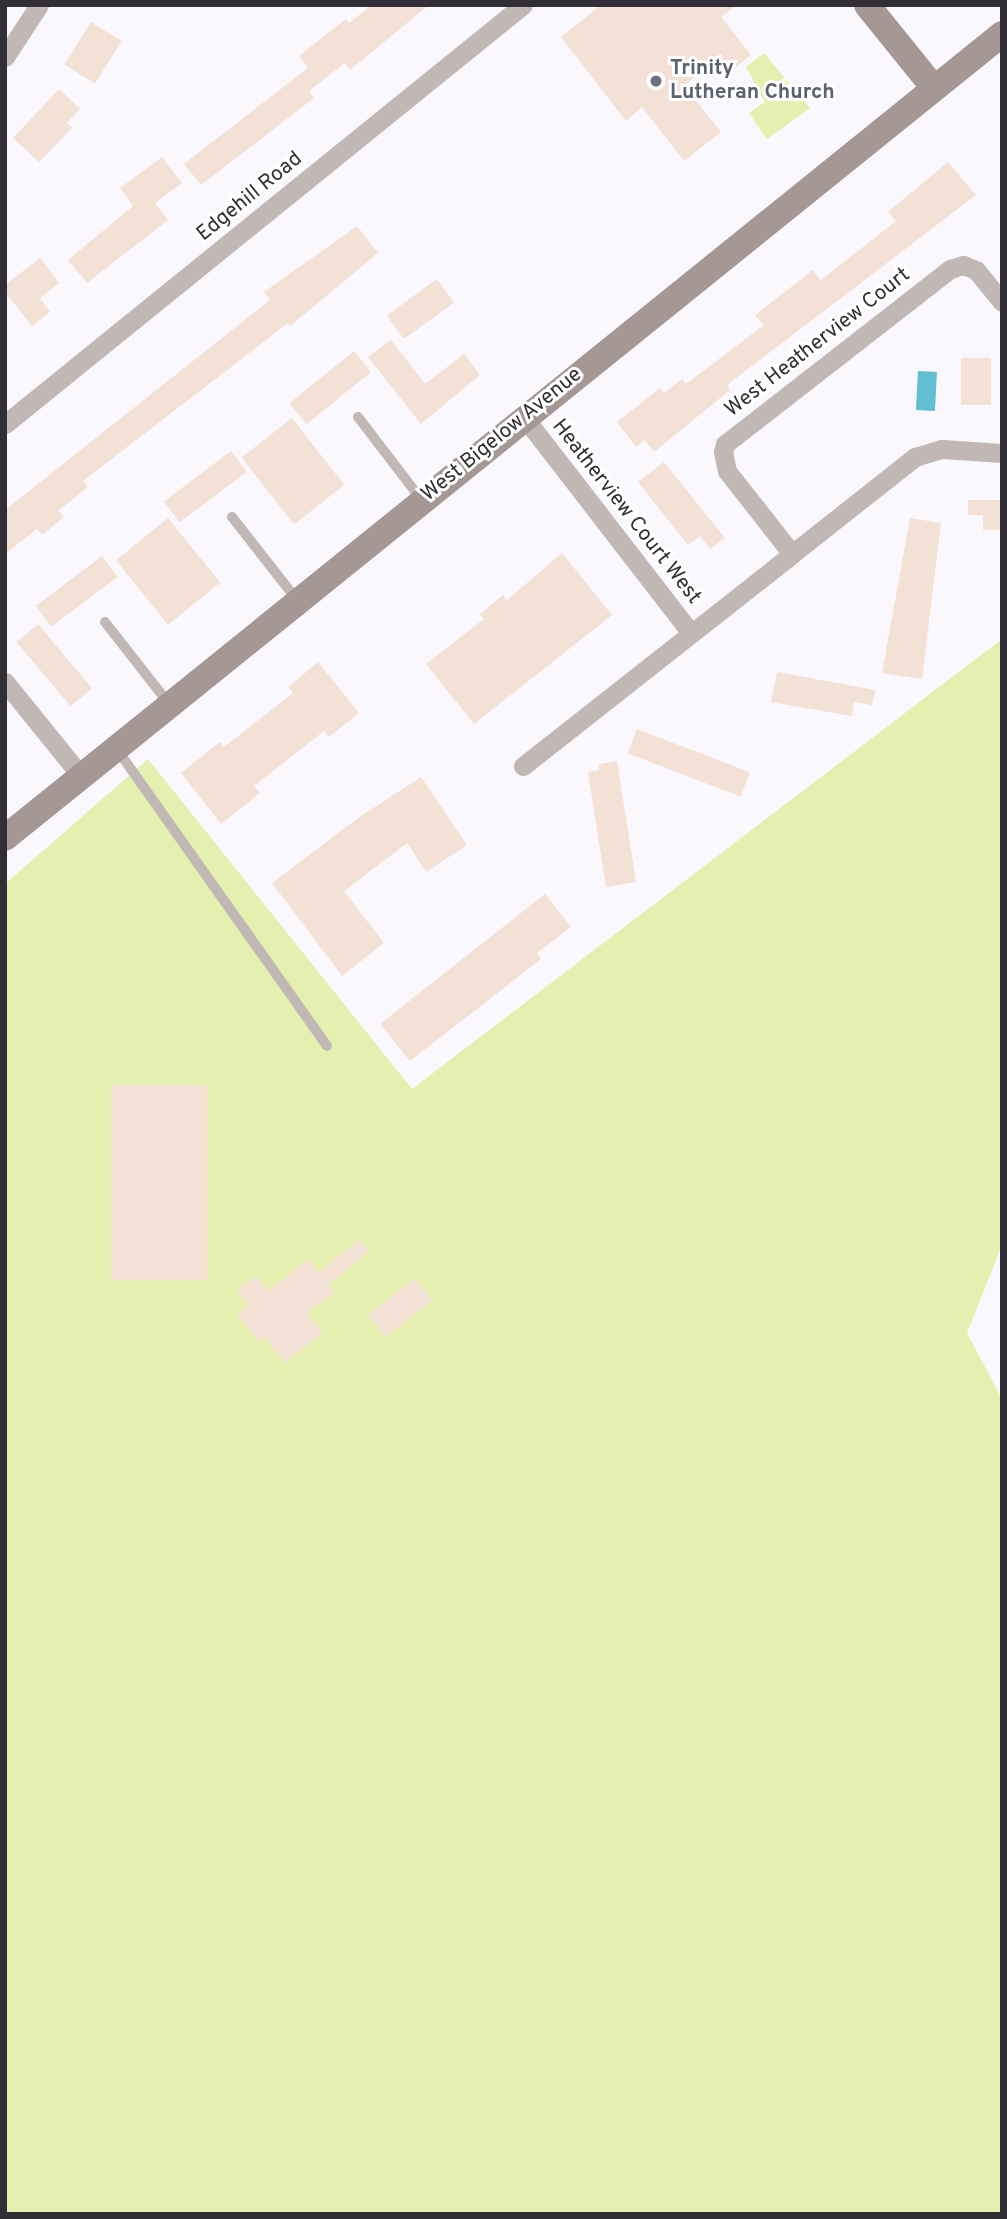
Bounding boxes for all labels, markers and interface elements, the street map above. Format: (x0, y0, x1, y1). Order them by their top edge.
place label: Trinity Lutheran Church (670, 56, 835, 106)
marker: Trinity Lutheran Church (648, 73, 664, 89)
street label: Edgehill Road (192, 147, 308, 247)
street label: West Heatherview Court (720, 263, 916, 423)
street label: West Bigelow Avenue (416, 362, 588, 508)
street label: Heatherview Court West (546, 414, 706, 610)

